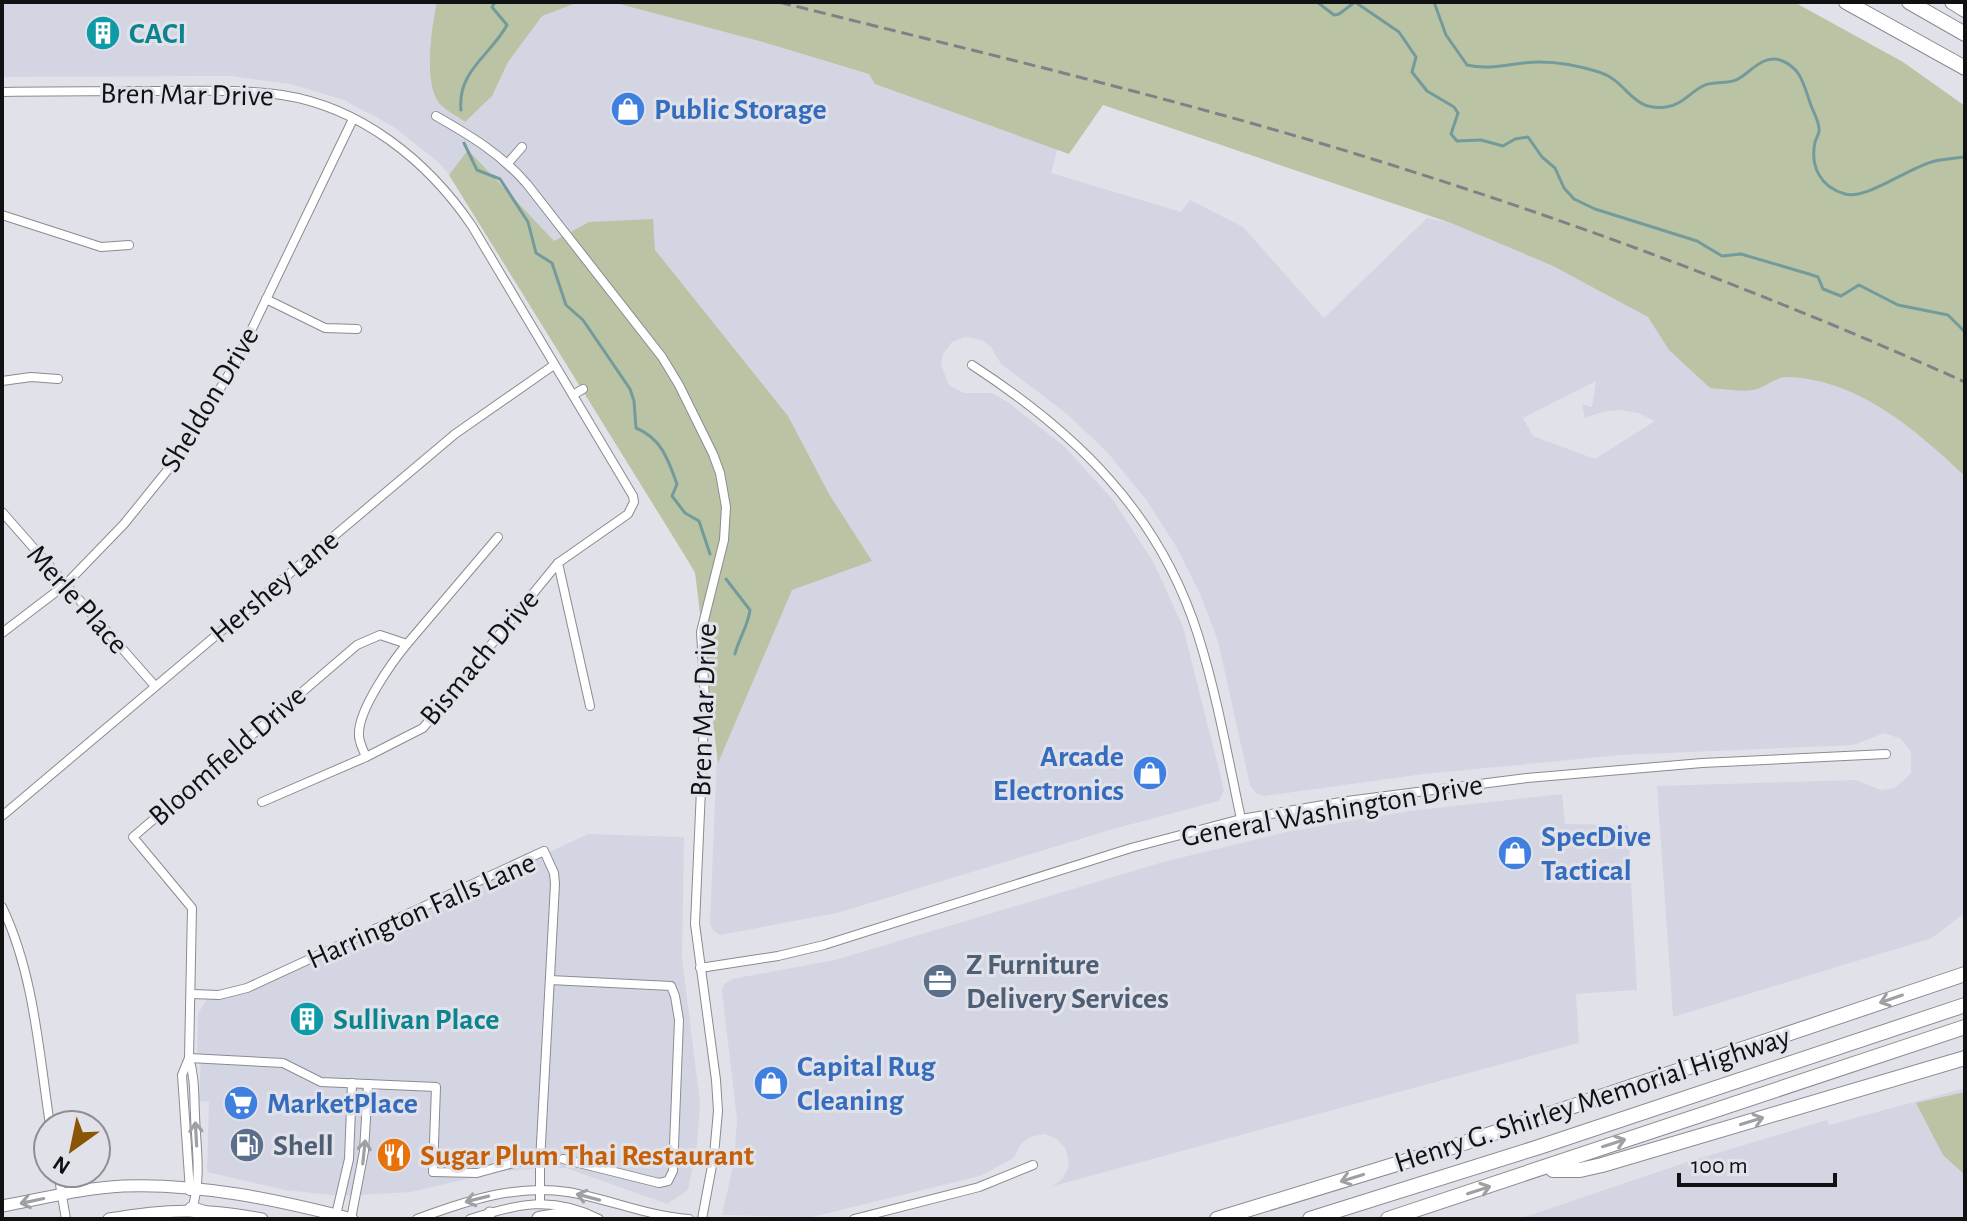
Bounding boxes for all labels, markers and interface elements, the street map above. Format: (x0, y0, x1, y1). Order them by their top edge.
building icon: CACI (84, 14, 122, 52)
place label: CACI (129, 19, 186, 49)
street label: Bren Mar Drive (100, 78, 274, 112)
shop icon: Public Storage (609, 90, 647, 128)
place label: Public Storage (654, 95, 827, 125)
street label: Sheldon Drive (155, 322, 265, 477)
street label: Hershey Lane (205, 525, 344, 649)
street label: Merle Place (21, 539, 134, 660)
street label: Bismach Drive (415, 584, 545, 731)
street label: Bren Mar Drive (686, 623, 722, 797)
street label: Bloomfield Drive (143, 680, 312, 832)
place label: Arcade Electronics (993, 742, 1124, 806)
shop icon: Arcade Electronics (1131, 754, 1169, 792)
street label: General Washington Drive (1179, 770, 1485, 852)
place label: SpecDive Tactical (1541, 822, 1651, 886)
shop icon: SpecDive Tactical (1496, 834, 1534, 872)
street label: Harrington Falls Lane (303, 847, 540, 975)
place label: Z Furniture Delivery Services (966, 950, 1169, 1014)
office icon: Z Furniture Delivery Services (921, 962, 959, 1000)
one-way arrow (1879, 992, 1904, 1007)
building icon: Sullivan Place (288, 1000, 326, 1038)
place label: Sullivan Place (333, 1005, 499, 1035)
street label: Henry G. Shirley Memorial Highway (1391, 1022, 1794, 1178)
place label: Capital Rug Cleaning (797, 1052, 936, 1116)
shop icon: Capital Rug Cleaning (752, 1064, 790, 1102)
supermarket icon: MarketPlace (222, 1084, 260, 1122)
place label: MarketPlace (267, 1089, 418, 1119)
north arrow (32, 1109, 112, 1189)
one-way arrow (1739, 1113, 1764, 1127)
one-way arrow (188, 1121, 203, 1148)
fuel station icon: Shell (228, 1126, 266, 1164)
place label: Shell (273, 1131, 334, 1161)
one-way arrow (1602, 1135, 1627, 1150)
restaurant icon: Sugar Plum Thai Restaurant (375, 1136, 413, 1174)
scale bar (1679, 1137, 1835, 1187)
one-way arrow (356, 1139, 371, 1166)
place label: Sugar Plum Thai Restaurant (420, 1141, 754, 1171)
text: N (49, 1152, 74, 1178)
text: 100 m (1691, 1154, 1748, 1178)
one-way arrow (1340, 1172, 1365, 1186)
one-way arrow (1466, 1181, 1491, 1196)
one-way arrow (575, 1189, 601, 1204)
one-way arrow (465, 1192, 491, 1207)
one-way arrow (20, 1194, 45, 1209)

